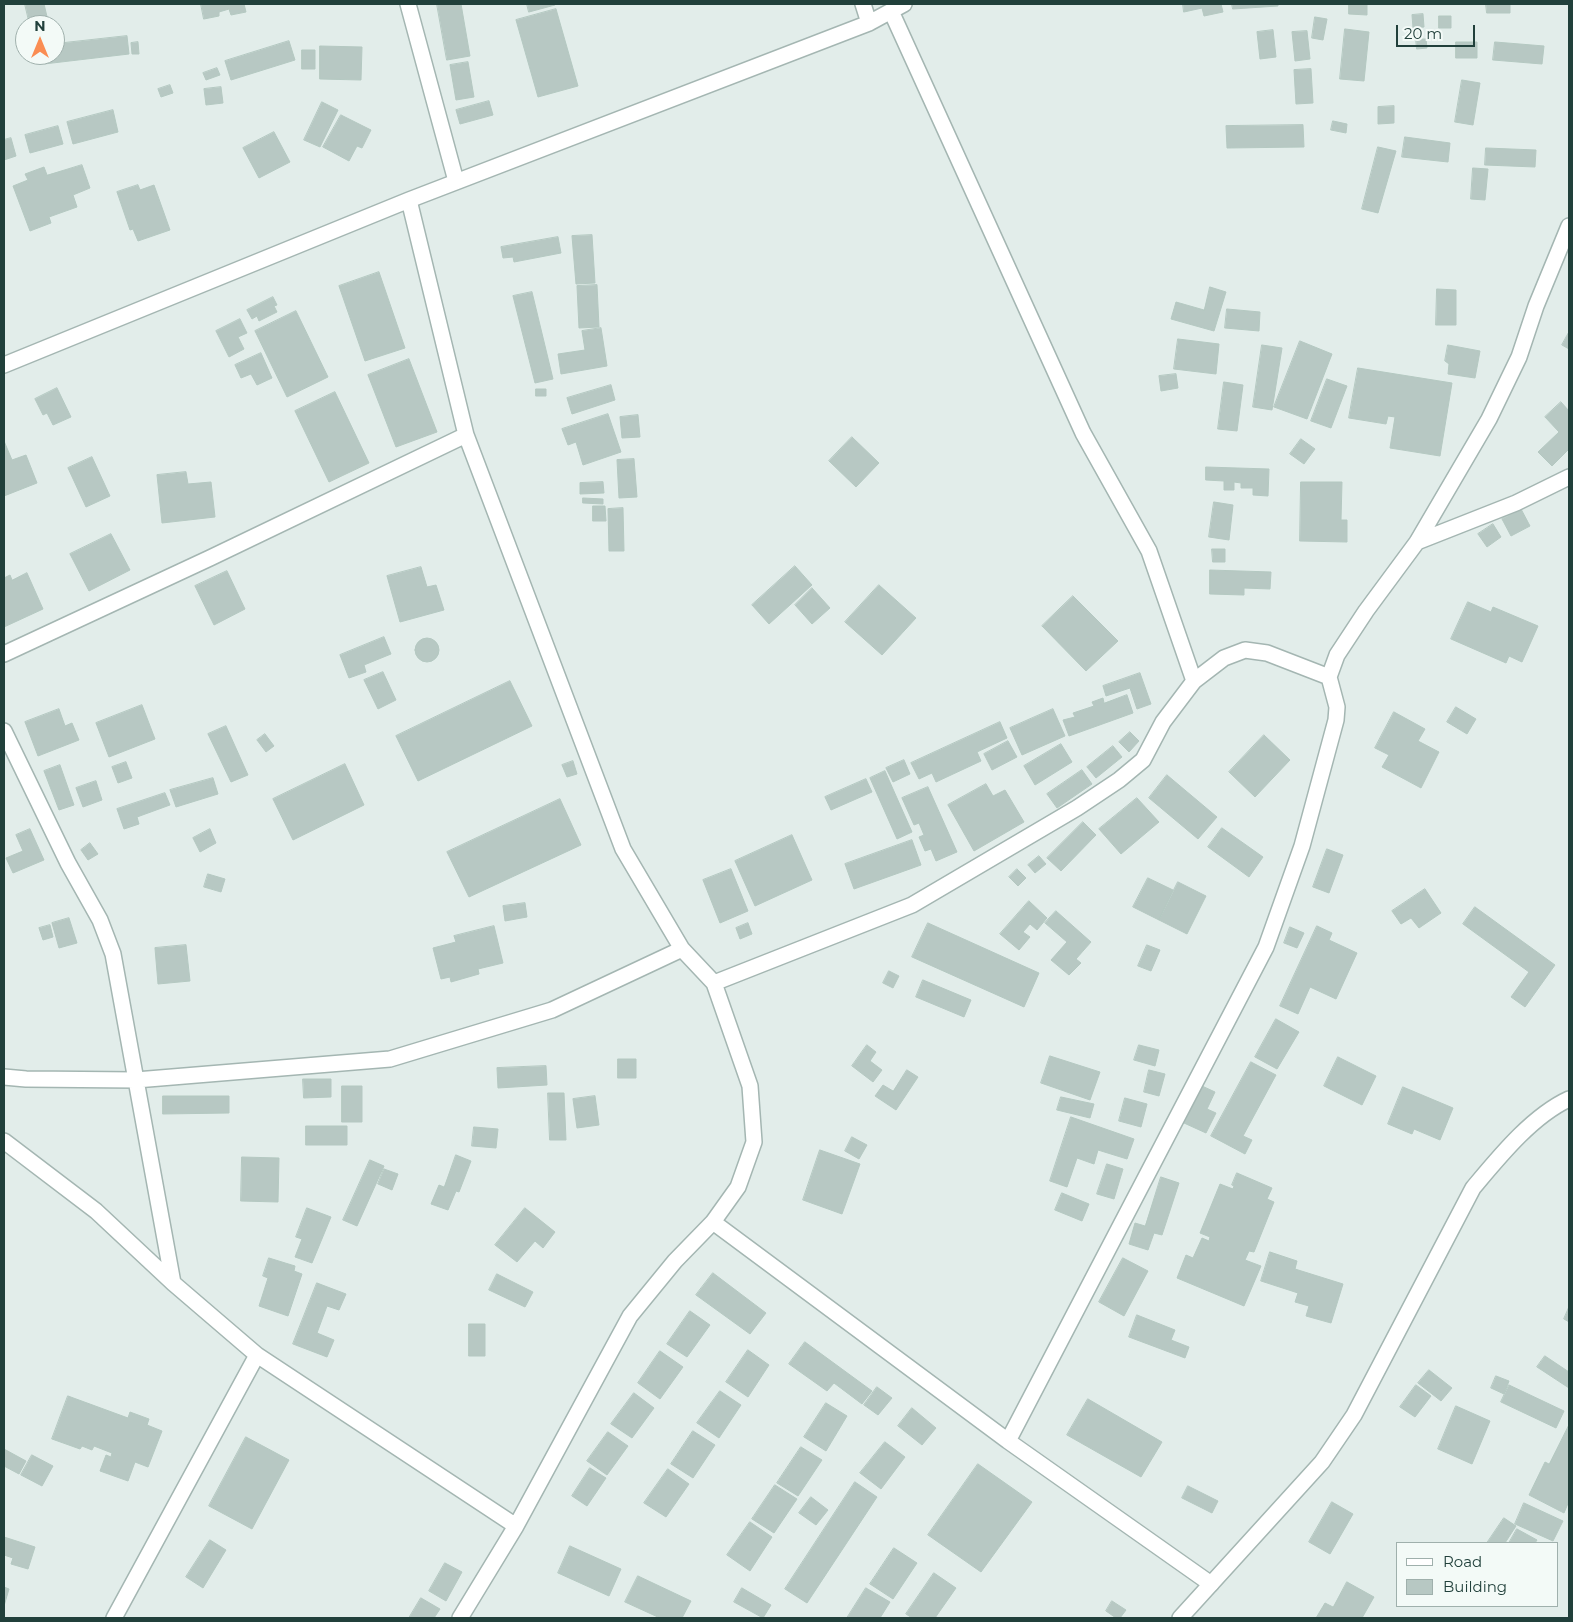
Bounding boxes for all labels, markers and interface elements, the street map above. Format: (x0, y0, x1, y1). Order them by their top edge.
north arrow (15, 15, 65, 65)
scale bar (1398, 15, 1477, 47)
text: N (34, 17, 46, 35)
text: 20 m (1404, 24, 1442, 43)
legend (1396, 1542, 1558, 1607)
text: Road (1443, 1552, 1482, 1571)
text: Building (1443, 1577, 1507, 1596)

